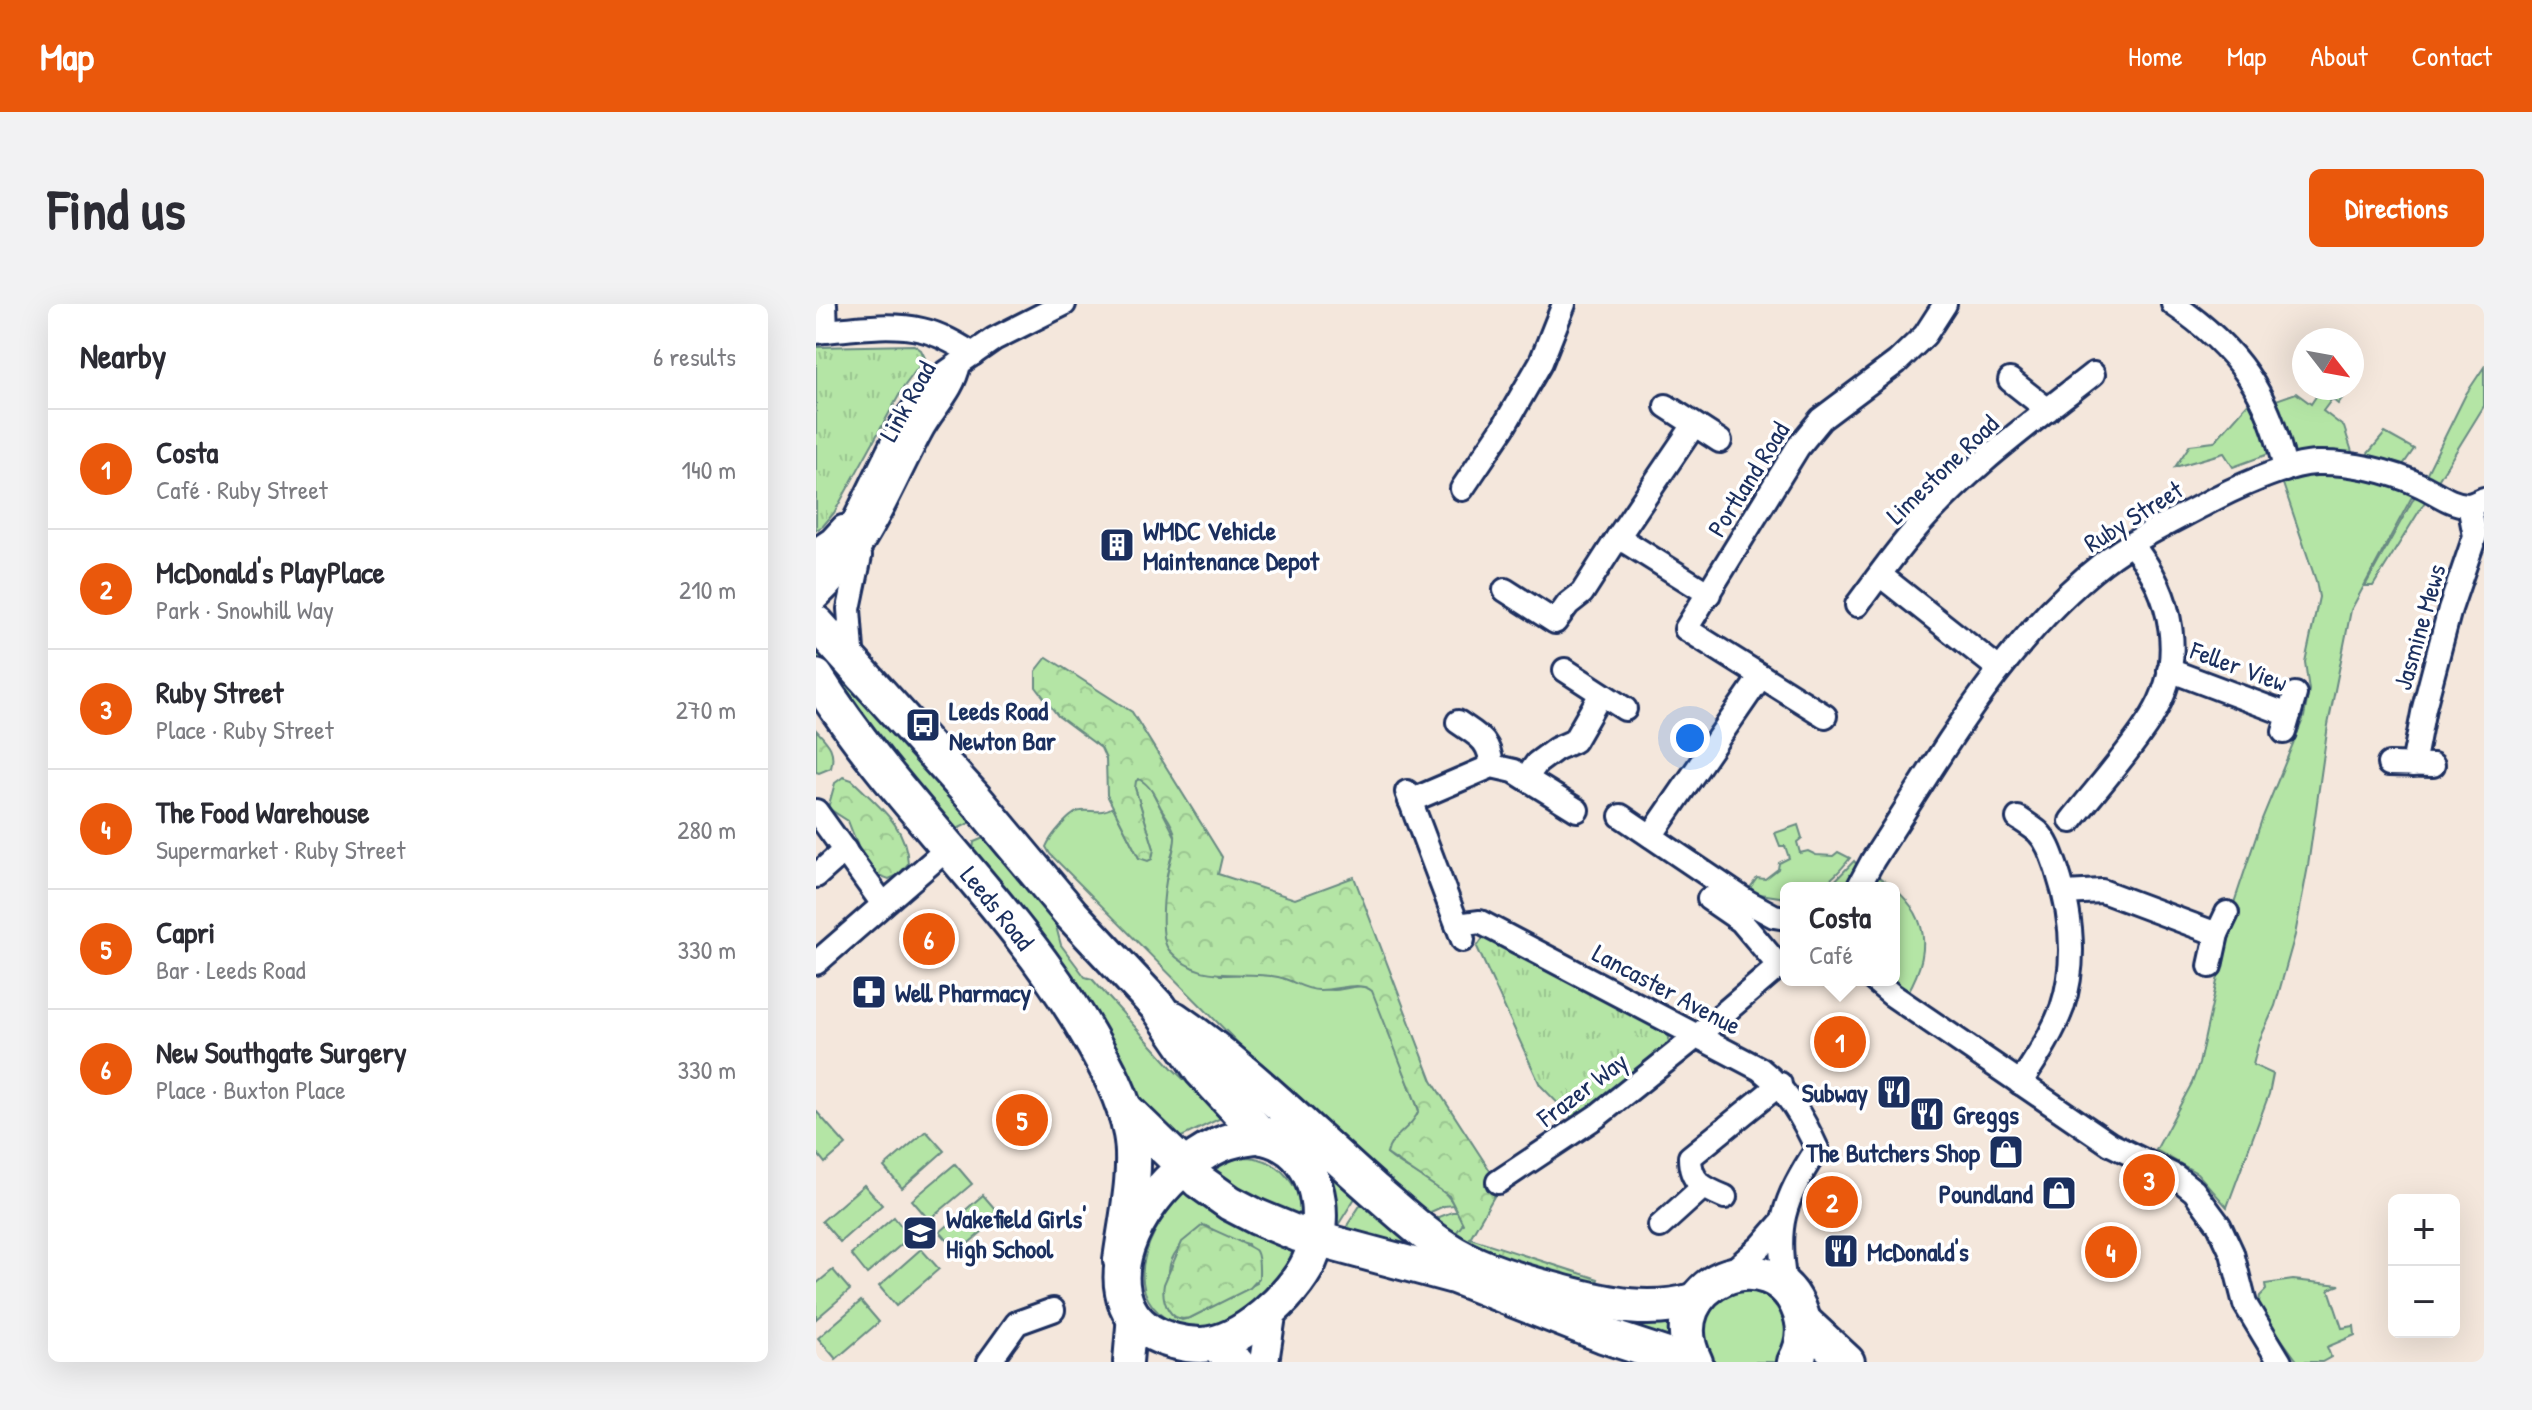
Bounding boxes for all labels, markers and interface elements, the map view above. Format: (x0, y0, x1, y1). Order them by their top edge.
text: Map (40, 30, 94, 82)
text: Home (2128, 37, 2183, 75)
text: Map (2227, 37, 2266, 75)
text: About (2310, 37, 2368, 75)
text: Contact (2412, 37, 2492, 75)
button: Directions (2309, 169, 2484, 247)
text: Find us (48, 171, 186, 246)
north arrow (2292, 328, 2364, 400)
text: Nearby (80, 333, 166, 379)
text: 6 results (653, 339, 736, 374)
street label: Link Road (871, 355, 943, 447)
street label: Limestone Road (1878, 407, 2006, 531)
street label: Portland Road (1699, 415, 1797, 543)
text: Costa (156, 432, 218, 472)
text: 1 (101, 452, 111, 487)
text: 140 m (682, 452, 736, 487)
street label: Ruby Street (2077, 471, 2190, 560)
text: Café · Ruby Street (156, 472, 328, 507)
place label: WMDC Vehicle Maintenance Depot (1143, 513, 1320, 579)
building icon: WMDC Vehicle Maintenance Depot (1098, 526, 1136, 564)
text: McDonald's PlayPlace (156, 552, 385, 592)
street label: Jasmine Mews (2384, 560, 2454, 694)
text: 2 (100, 572, 112, 607)
text: 210 m (679, 572, 736, 607)
text: Park · Snowhill Way (156, 592, 334, 627)
street label: Feller View (2185, 632, 2292, 700)
text: Ruby Street (156, 672, 283, 712)
text: 3 (100, 692, 112, 727)
text: 270 m (676, 692, 736, 727)
place label: Leeds Road Newton Bar (949, 693, 1057, 758)
bus stop icon: Leeds Road Newton Bar (904, 706, 942, 744)
text: Place · Ruby Street (156, 712, 334, 747)
your location (1670, 718, 1710, 758)
text: The Food Warehouse (156, 792, 369, 832)
text: 4 (101, 812, 111, 847)
text: 280 m (677, 812, 736, 847)
text: Supermarket · Ruby Street (156, 832, 405, 867)
street label: Leeds Road (953, 858, 1043, 957)
popup (1780, 882, 1900, 986)
text: Costa (1809, 897, 1871, 937)
pin: 6 (903, 909, 955, 969)
text: Capri (156, 912, 215, 952)
text: 5 (101, 932, 112, 967)
text: 330 m (677, 932, 736, 967)
street label: Lancaster Avenue (1587, 935, 1747, 1043)
text: Café (1809, 937, 1853, 972)
text: Bar · Leeds Road (156, 952, 306, 987)
pharmacy icon: Well Pharmacy (850, 973, 888, 1011)
place label: Well Pharmacy (895, 975, 1031, 1011)
pin: 1 (1814, 1012, 1866, 1072)
text: New Southgate Surgery (156, 1032, 407, 1072)
street label: Frazer Way (1529, 1044, 1634, 1135)
text: 6 (101, 1052, 111, 1087)
text: 330 m (677, 1052, 736, 1087)
text: Place · Buxton Place (156, 1072, 346, 1107)
restaurant icon: Subway (1875, 1073, 1913, 1111)
place label: Subway (1802, 1075, 1868, 1111)
pin: 5 (996, 1090, 1048, 1150)
restaurant icon: Greggs (1908, 1095, 1946, 1133)
place label: Greggs (1953, 1097, 2019, 1133)
shop icon: The Butchers Shop (1987, 1133, 2025, 1171)
place label: The Butchers Shop (1805, 1135, 1981, 1171)
pin: 3 (2123, 1150, 2175, 1210)
pin: 2 (1806, 1172, 1858, 1232)
shop icon: Poundland (2040, 1174, 2078, 1212)
place label: Poundland (1939, 1176, 2034, 1211)
map controls (2388, 1194, 2460, 1338)
button: + (2388, 1194, 2460, 1266)
place label: Wakefield Girls' High School (946, 1201, 1087, 1267)
school or university icon: Wakefield Girls' High School (901, 1214, 939, 1252)
pin: 4 (2085, 1222, 2137, 1282)
restaurant icon: McDonald's (1822, 1232, 1860, 1270)
place label: McDonald's (1867, 1234, 1969, 1269)
button: − (2388, 1266, 2460, 1338)

